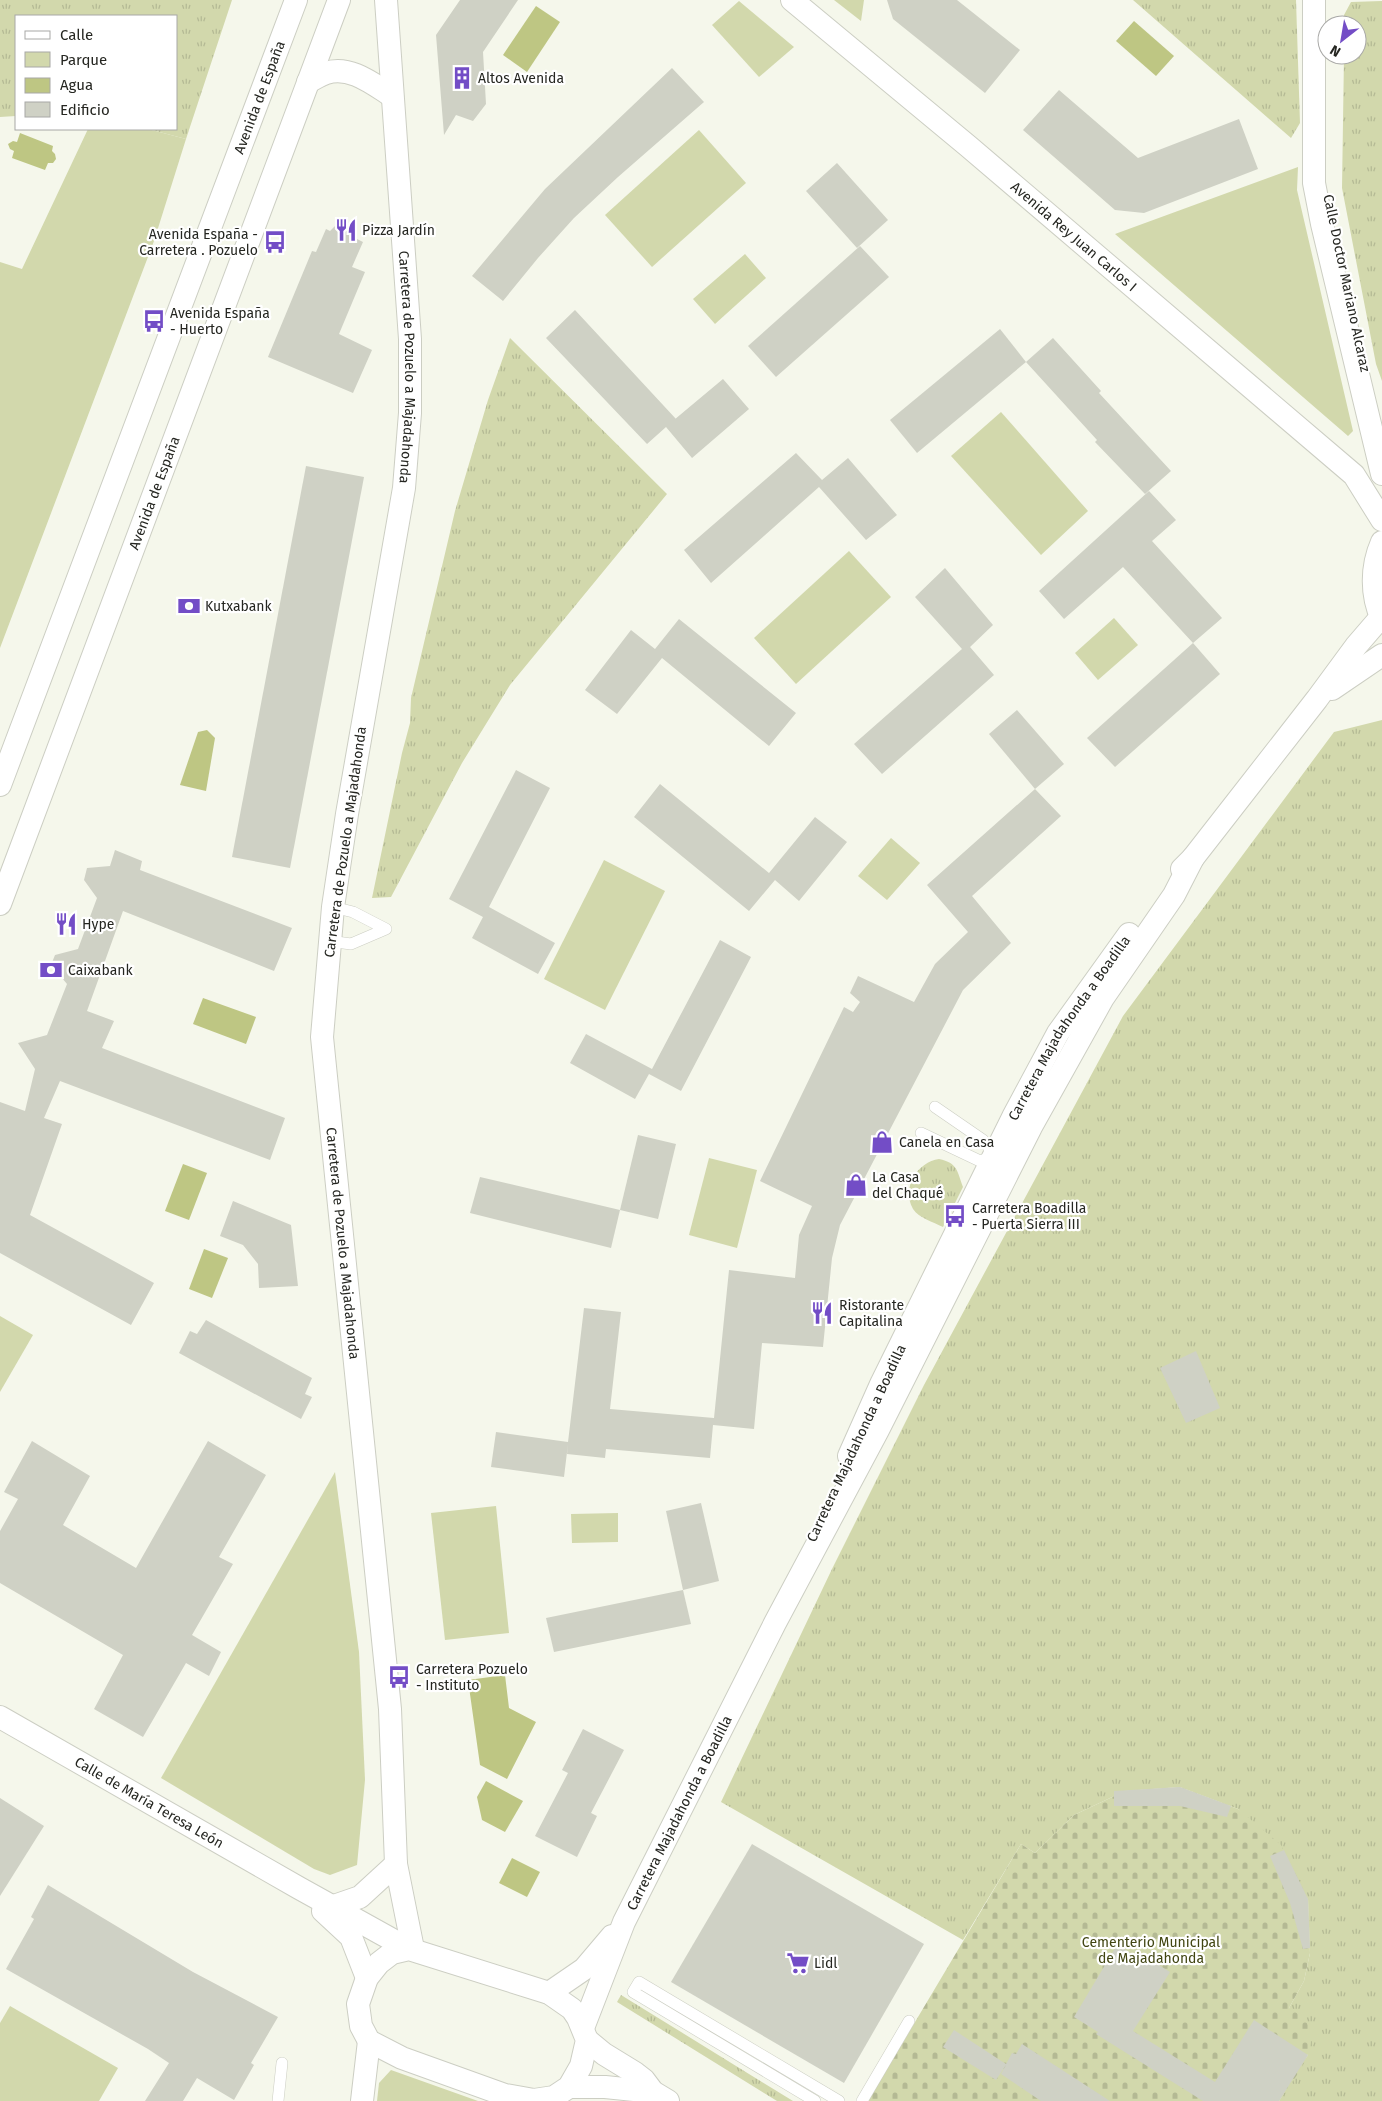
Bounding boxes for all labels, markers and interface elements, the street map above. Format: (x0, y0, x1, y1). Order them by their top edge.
legend (15, 15, 178, 130)
north arrow (1317, 15, 1367, 65)
text: Calle (60, 26, 93, 44)
street label: Avenida de España (231, 38, 289, 156)
text: N (1327, 41, 1344, 60)
text: Parque (60, 51, 107, 69)
building icon: Altos Avenida (449, 65, 475, 91)
place label: Altos Avenida (478, 70, 564, 87)
text: Agua (60, 76, 93, 94)
text: Edificio (60, 101, 110, 119)
street label: Avenida Rey Juan Carlos I (1007, 178, 1140, 295)
street label: Calle Doctor Mariano Alcaraz (1319, 193, 1374, 373)
restaurant icon: Pizza Jardín (333, 217, 359, 243)
place label: Pizza Jardín (362, 222, 435, 239)
place label: Avenida España - Carretera . Pozuelo (139, 226, 258, 259)
bus stop icon: Avenida España - Carretera . Pozuelo (262, 229, 288, 255)
street label: Carretera de Pozuelo a Majadahonda (395, 250, 418, 484)
place label: Avenida España - Huerto (170, 305, 270, 338)
bus stop icon: Avenida España - Huerto (141, 308, 167, 334)
street label: Avenida de España (126, 434, 184, 552)
bank icon: Kutxabank (176, 593, 202, 619)
place label: Kutxabank (205, 598, 273, 615)
street label: Carretera de Pozuelo a Majadahonda (321, 726, 370, 959)
restaurant icon: Hype (53, 911, 79, 937)
place label: Hype (82, 916, 114, 933)
street label: Carretera Majadahonda a Boadilla (1005, 932, 1134, 1124)
bank icon: Caixabank (38, 957, 64, 983)
place label: Caixabank (68, 962, 133, 979)
street label: Carretera de Pozuelo a Majadahonda (322, 1127, 363, 1360)
shop icon: Canela en Casa (869, 1129, 895, 1155)
place label: Canela en Casa (899, 1134, 994, 1151)
place label: La Casa del Chaqué (872, 1169, 943, 1202)
shop icon: La Casa del Chaqué (843, 1172, 869, 1198)
place label: Carretera Boadilla - Puerta Sierra III (972, 1200, 1086, 1233)
bus stop icon: Carretera Boadilla - Puerta Sierra III (942, 1203, 968, 1229)
place label: Ristorante Capitalina (839, 1297, 904, 1330)
restaurant icon: Ristorante Capitalina (809, 1300, 835, 1326)
street label: Carretera Majadahonda a Boadilla (803, 1342, 910, 1545)
place label: Carretera Pozuelo - Instituto (416, 1661, 528, 1694)
bus stop icon: Carretera Pozuelo - Instituto (386, 1664, 412, 1690)
street label: Carretera Majadahonda a Boadilla (623, 1713, 736, 1913)
street label: Calle de María Teresa León (72, 1754, 227, 1852)
park label: Cementerio Municipal de Majadahonda (1082, 1934, 1220, 1967)
supermarket icon: Lidl (785, 1950, 811, 1976)
place label: Lidl (814, 1955, 837, 1972)

